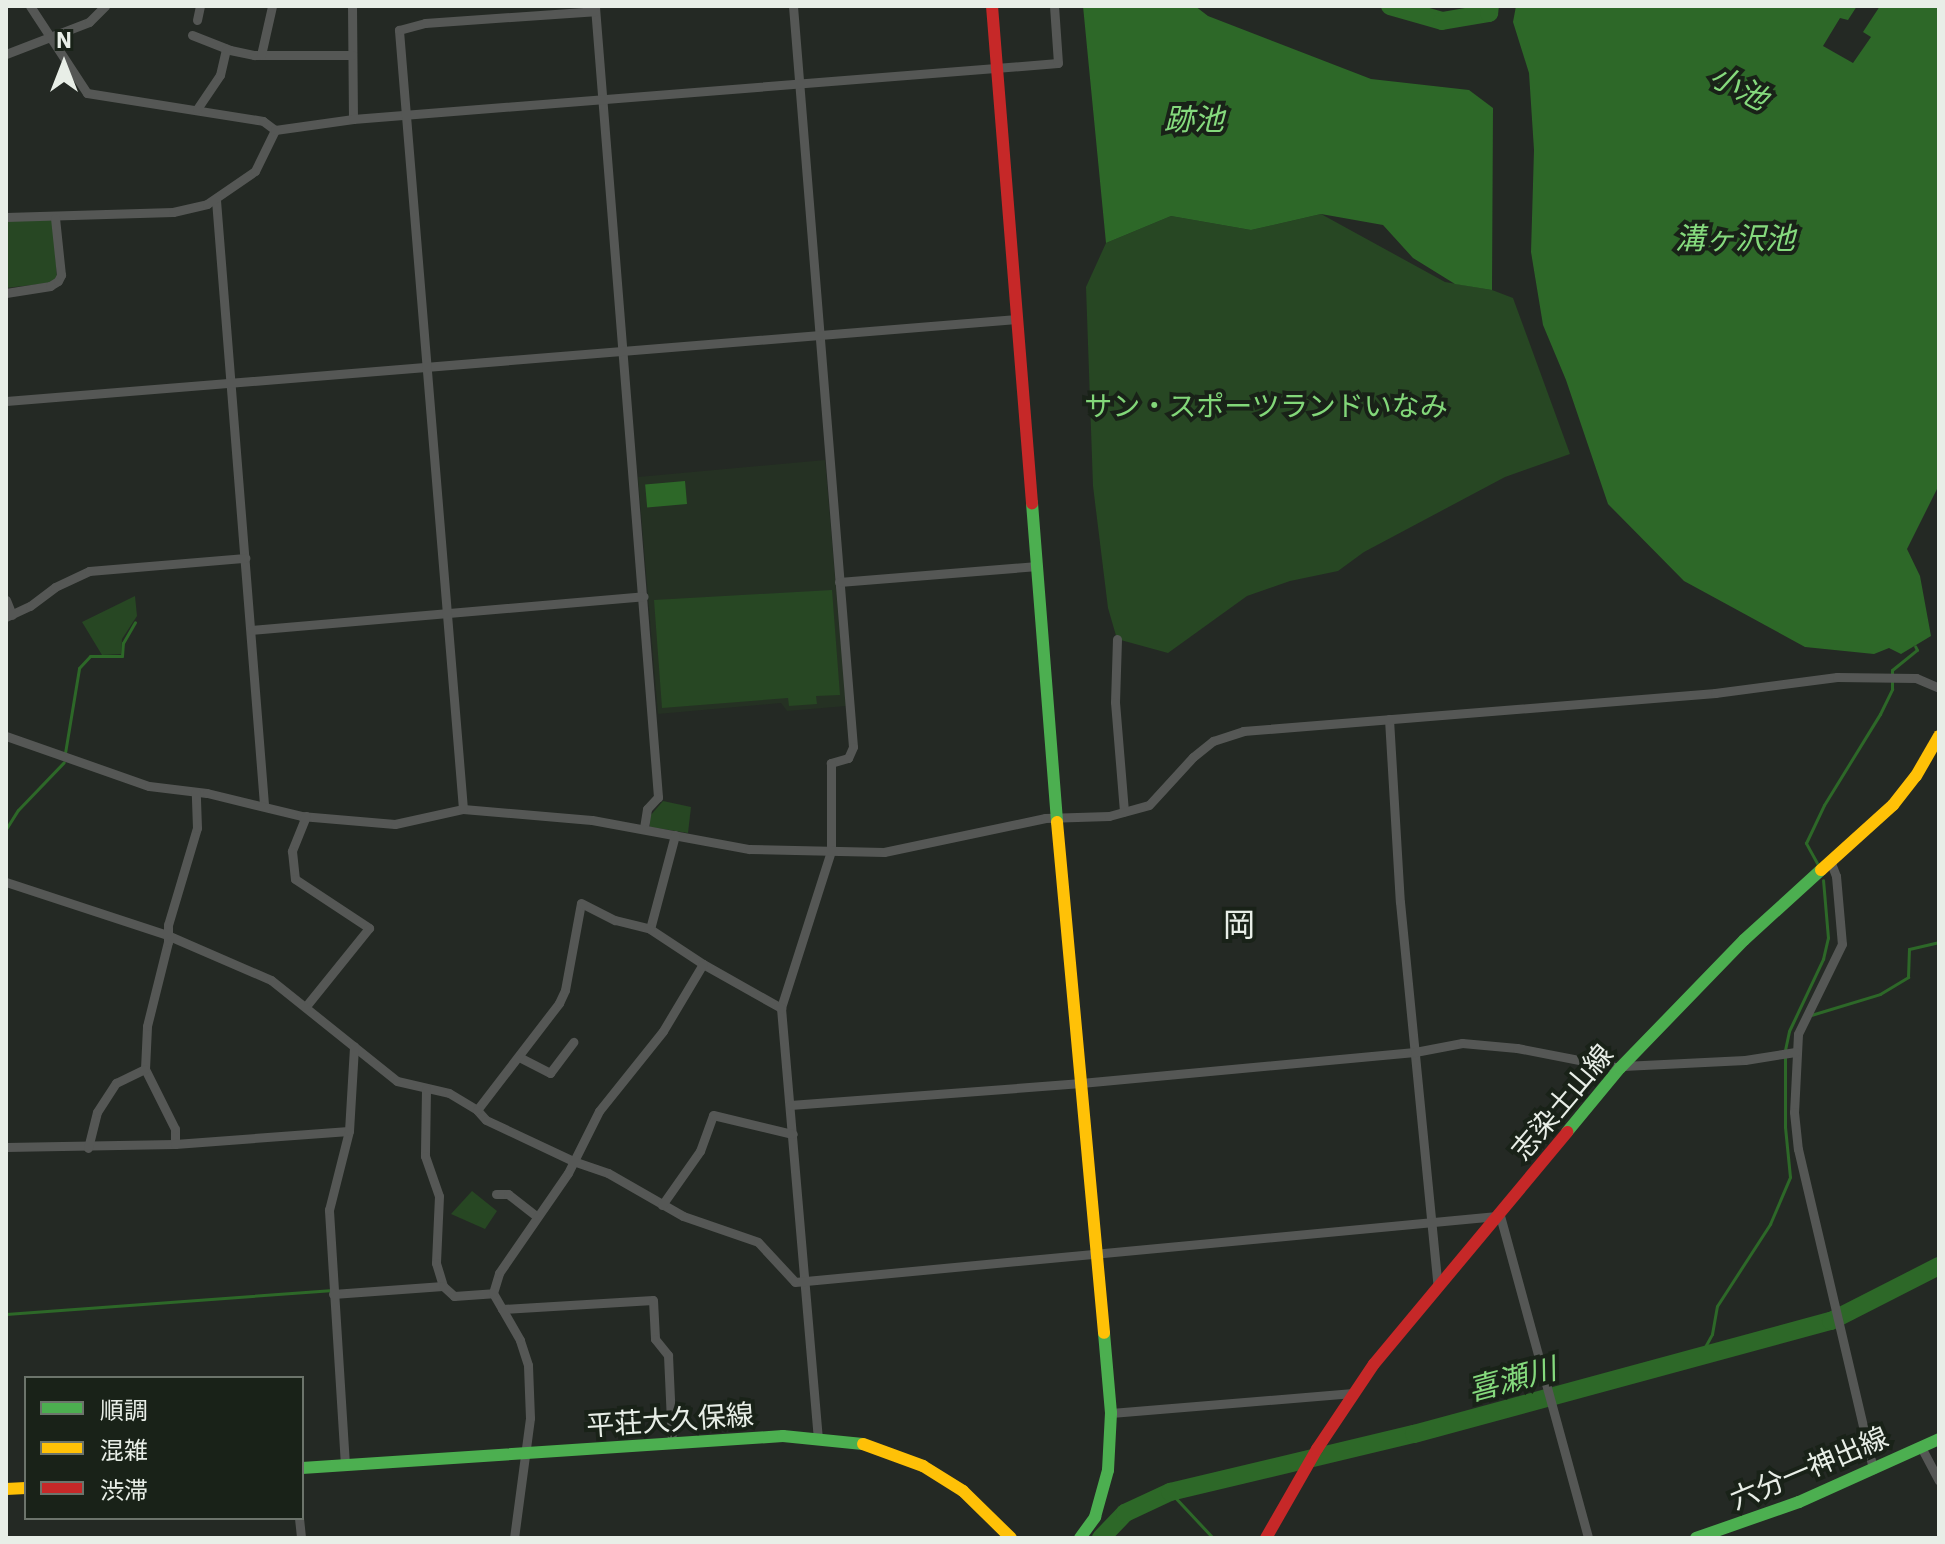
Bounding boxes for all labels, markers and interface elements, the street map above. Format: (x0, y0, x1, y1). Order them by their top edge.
north arrow (24, 24, 104, 104)
text: N (56, 25, 72, 54)
water label: 小池 (1704, 57, 1774, 117)
water label: 跡池 (1164, 101, 1224, 137)
water label: 溝ヶ沢池 (1675, 220, 1795, 256)
park label: サン・スポーツランドいなみ (1084, 389, 1448, 423)
district label: 岡 (1223, 905, 1255, 943)
street label: 志染土山線 (1504, 1038, 1620, 1166)
water label: 喜瀬川 (1464, 1350, 1560, 1408)
legend (24, 1376, 304, 1520)
text: 順調 (100, 1394, 148, 1426)
street label: 平荘大久保線 (585, 1397, 755, 1443)
street label: 六分一神出線 (1725, 1420, 1893, 1516)
text: 混雑 (100, 1434, 148, 1466)
text: 渋滞 (100, 1474, 148, 1506)

